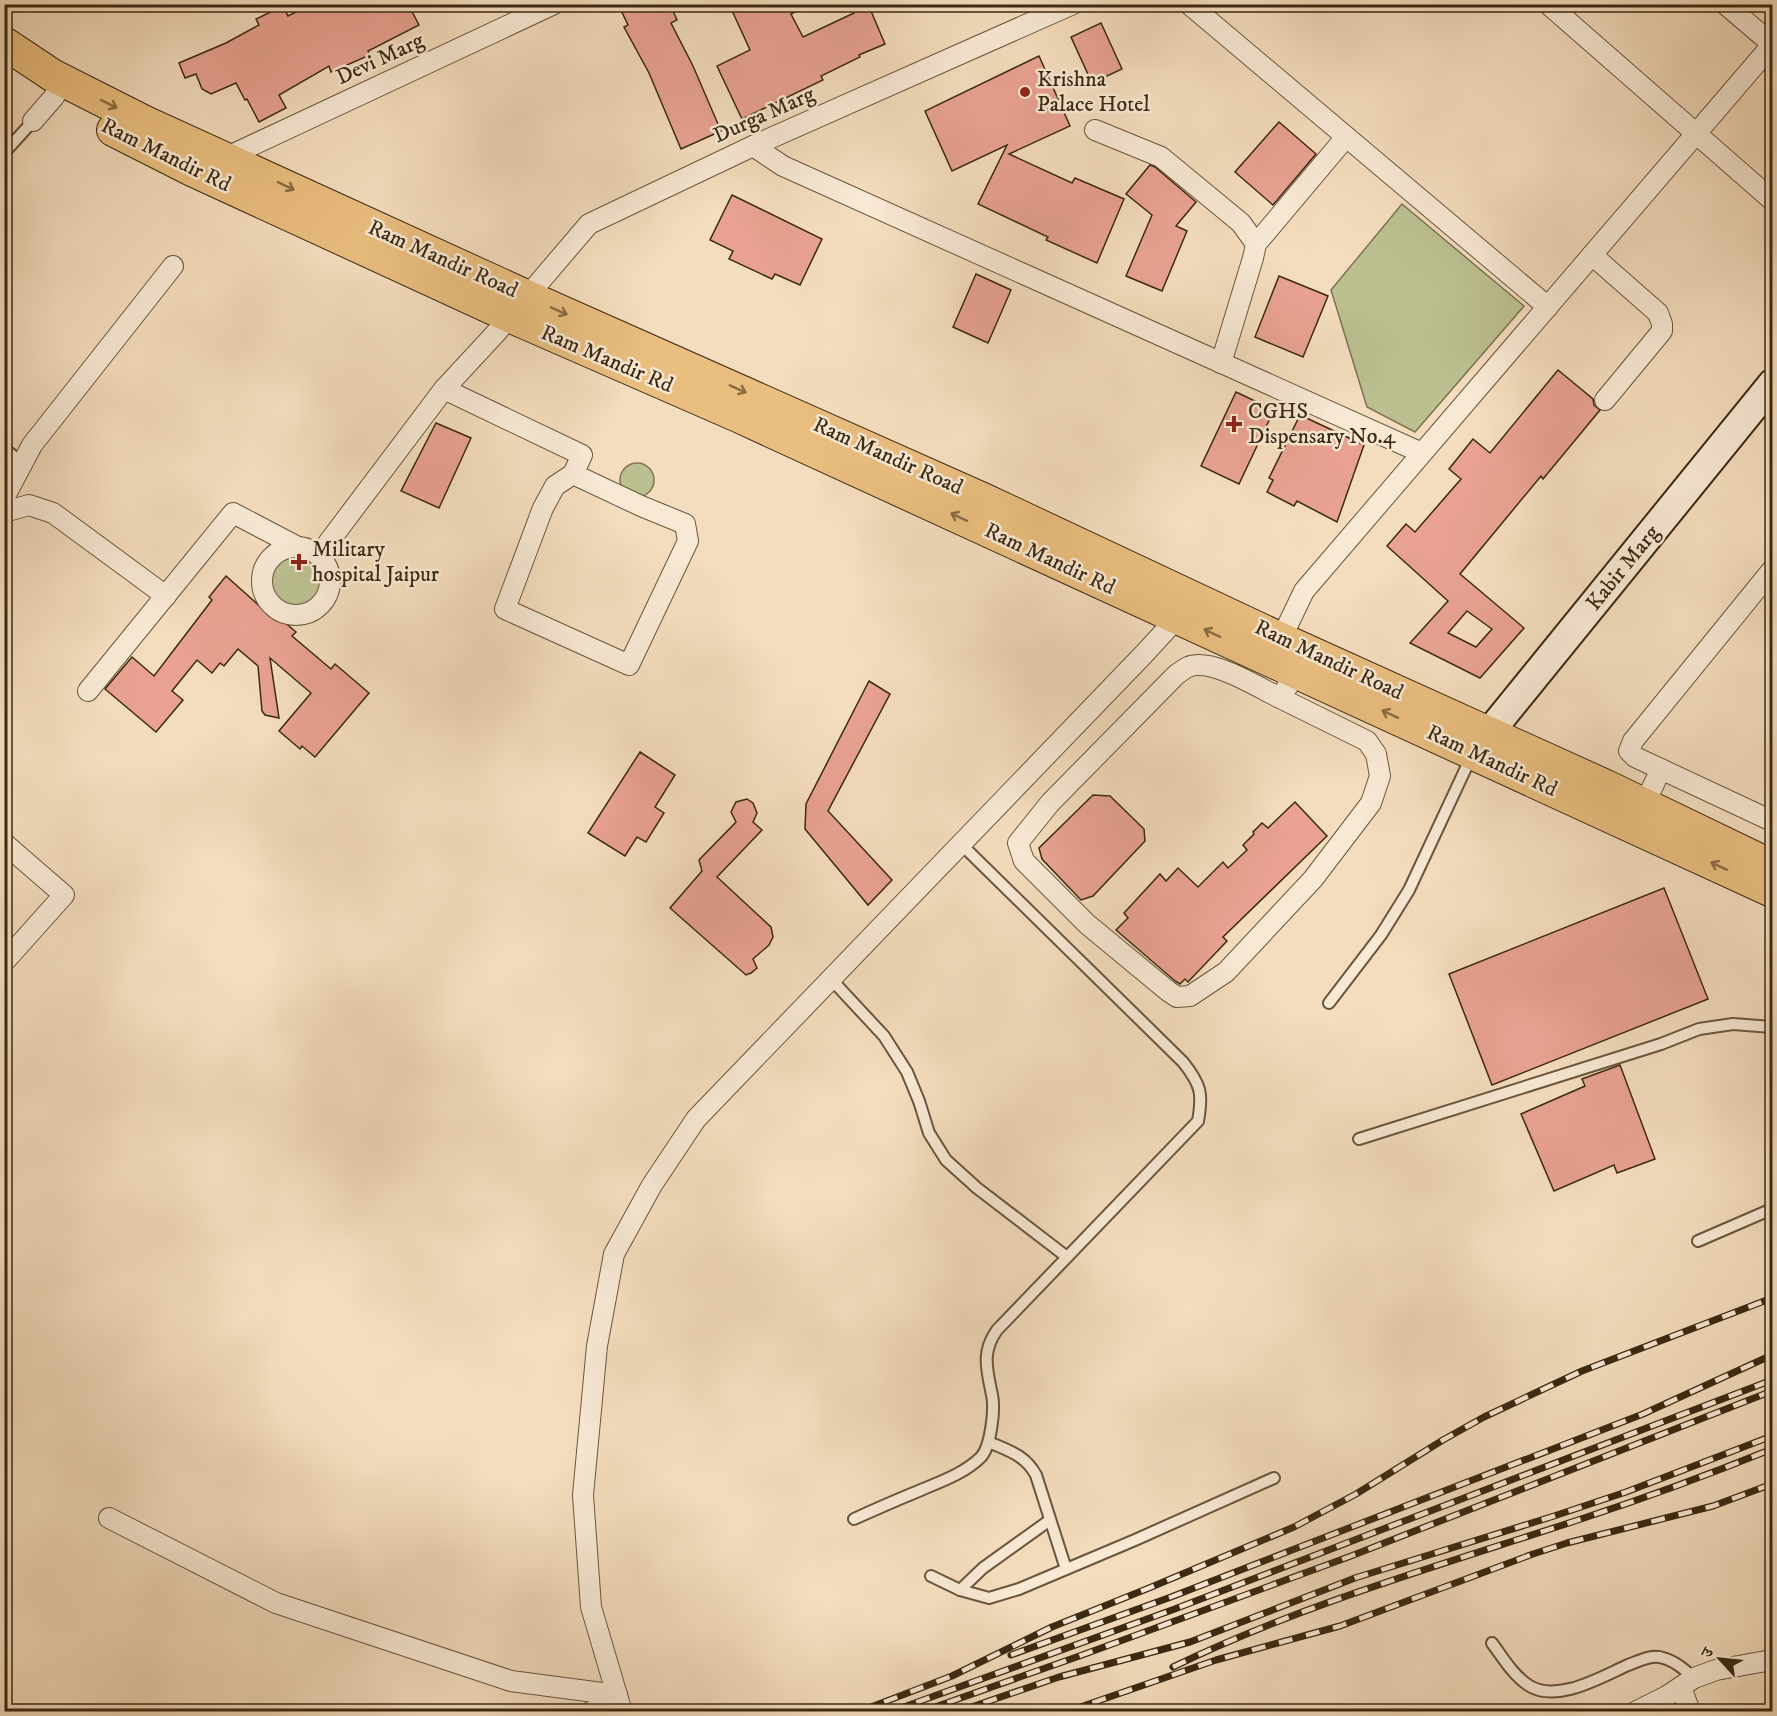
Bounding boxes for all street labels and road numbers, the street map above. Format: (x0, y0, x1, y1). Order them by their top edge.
street label: Devi Marg (332, 27, 429, 91)
street label: Durga Marg (709, 81, 819, 149)
street label: Ram Mandir Rd (97, 112, 235, 198)
street label: Ram Mandir Road (364, 214, 522, 304)
street label: Ram Mandir Rd (537, 319, 677, 399)
street label: Ram Mandir Road (809, 411, 967, 501)
street label: Ram Mandir Rd (980, 517, 1120, 601)
street label: Kabir Marg (1580, 520, 1666, 616)
street label: Ram Mandir Road (1250, 614, 1408, 706)
street label: Ram Mandir Rd (1422, 719, 1562, 803)

